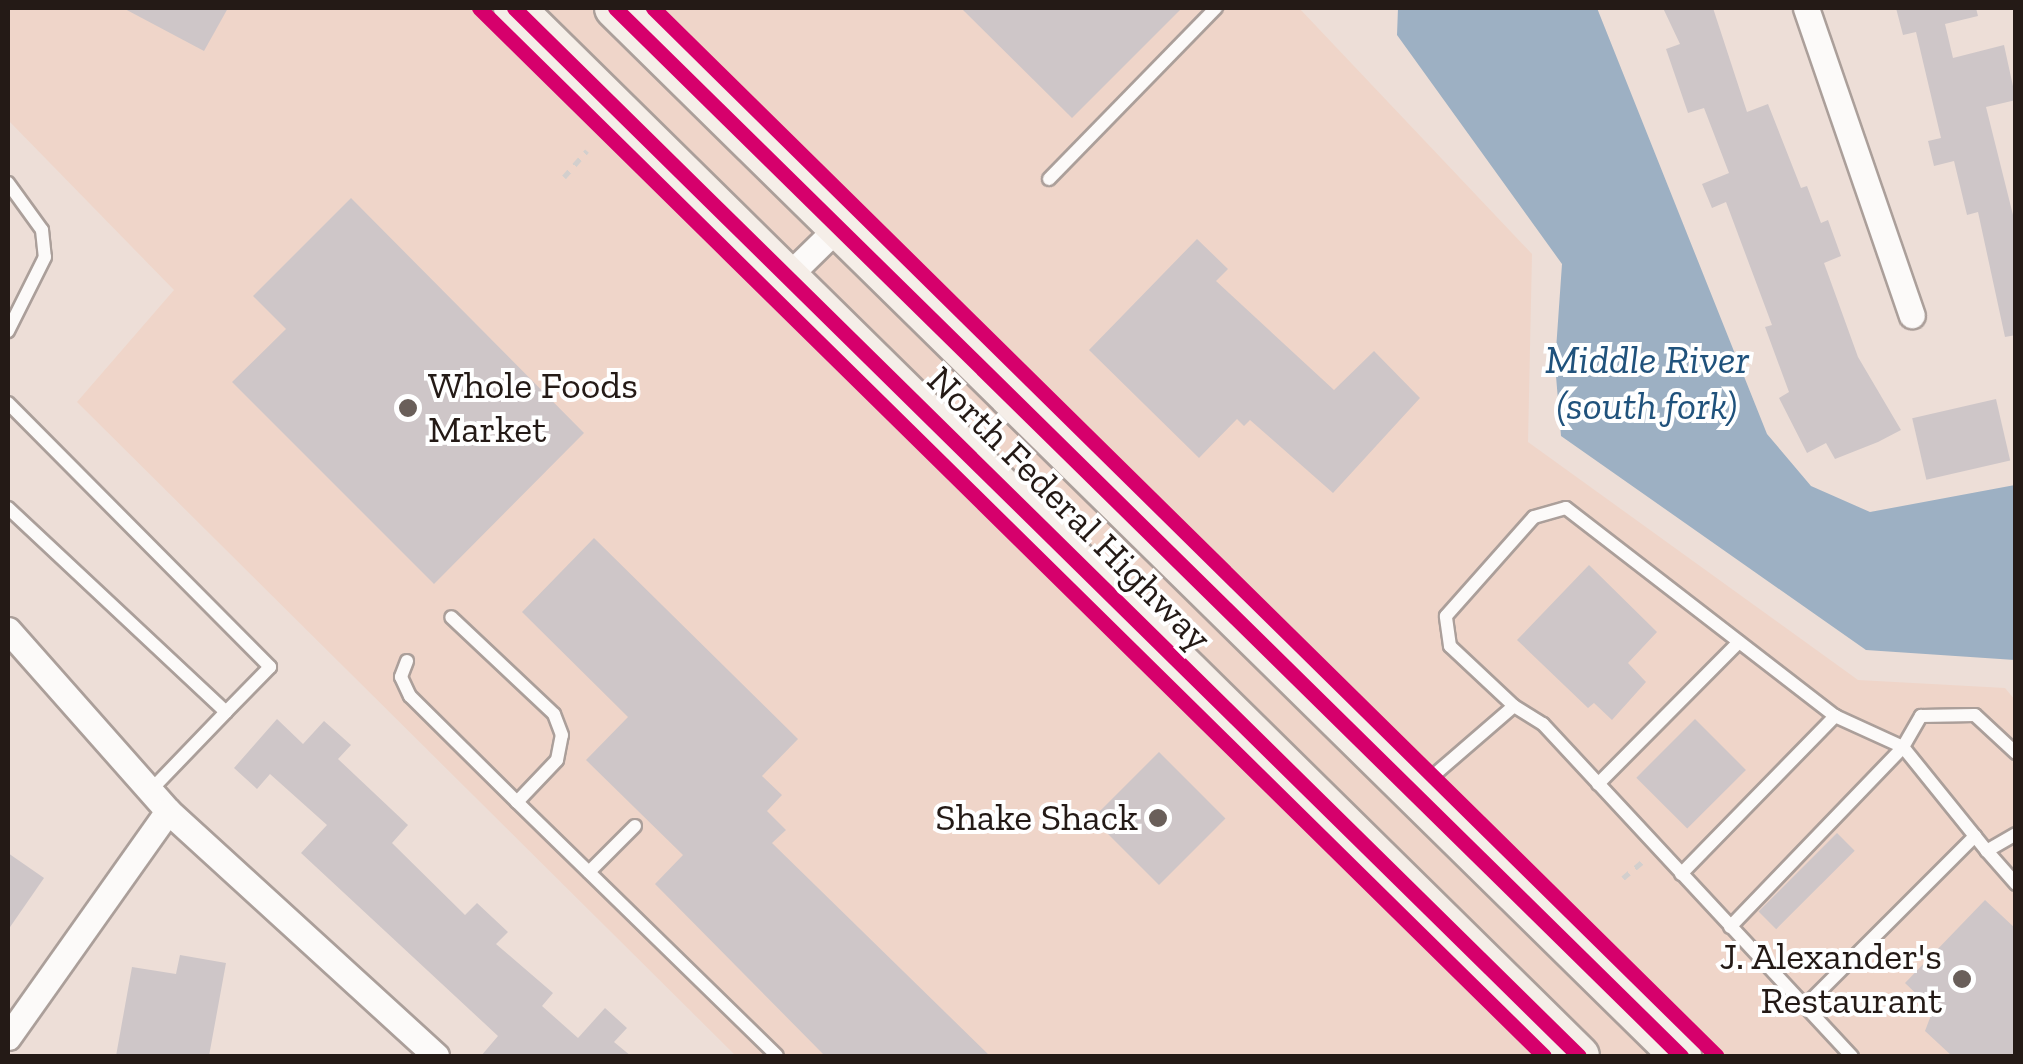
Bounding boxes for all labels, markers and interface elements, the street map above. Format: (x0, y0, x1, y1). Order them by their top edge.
water label: Middle River (south fork) (1545, 335, 1749, 429)
street label: North Federal Highway (917, 357, 1221, 661)
place label: Whole Foods Market (428, 363, 638, 452)
marker: Whole Foods Market (397, 397, 419, 419)
place label: Shake Shack (935, 795, 1138, 841)
marker: Shake Shack (1147, 807, 1169, 829)
place label: J. Alexander's Restaurant (1719, 934, 1942, 1024)
marker: J. Alexander's Restaurant (1951, 968, 1973, 990)

